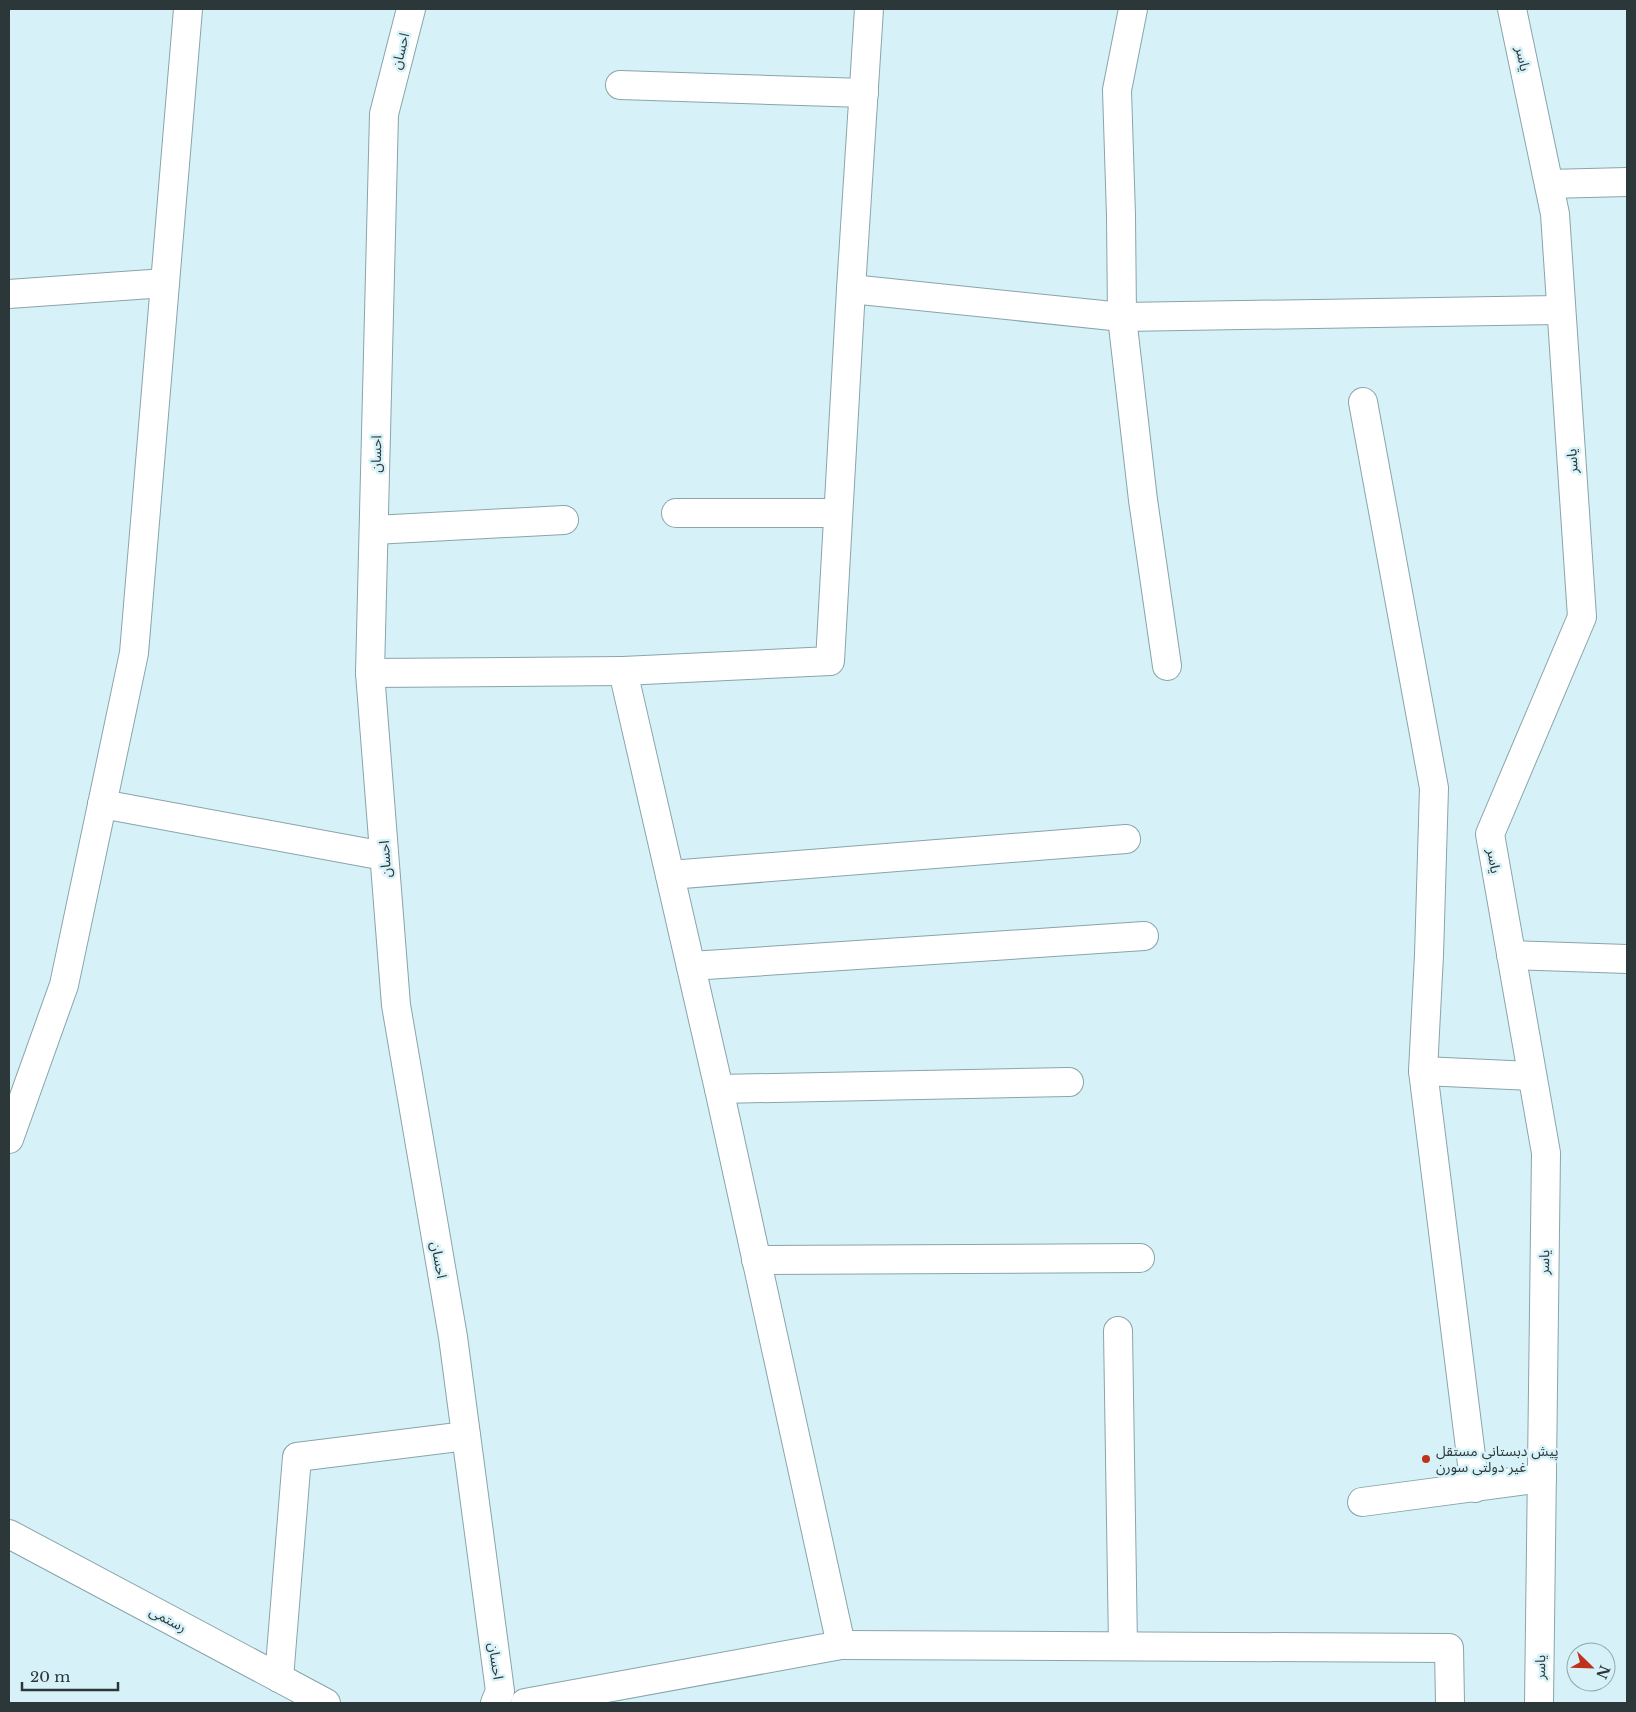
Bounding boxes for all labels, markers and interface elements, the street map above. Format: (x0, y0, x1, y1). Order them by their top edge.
street label: احسان (387, 31, 413, 71)
street label: یاسر (1511, 44, 1534, 73)
street label: احسان (367, 435, 385, 473)
street label: یاسر (1562, 448, 1582, 475)
street label: احسان (375, 840, 395, 878)
street label: یاسر (1483, 846, 1505, 875)
street label: احسان (427, 1240, 451, 1280)
street label: یاسر (1535, 1249, 1553, 1276)
place label: پیش دبستانی مستقل غیر دولتی سورن (1436, 1442, 1559, 1476)
marker: پیش دبستانی مستقل غیر دولتی سورن (1420, 1453, 1432, 1465)
street label: رستمی (146, 1602, 190, 1636)
street label: احسان (485, 1641, 507, 1681)
north arrow (1566, 1642, 1616, 1692)
street label: یاسر (1531, 1654, 1549, 1681)
scale bar (22, 1660, 119, 1692)
text: N (1592, 1663, 1614, 1682)
text: 20 m (30, 1667, 70, 1686)

